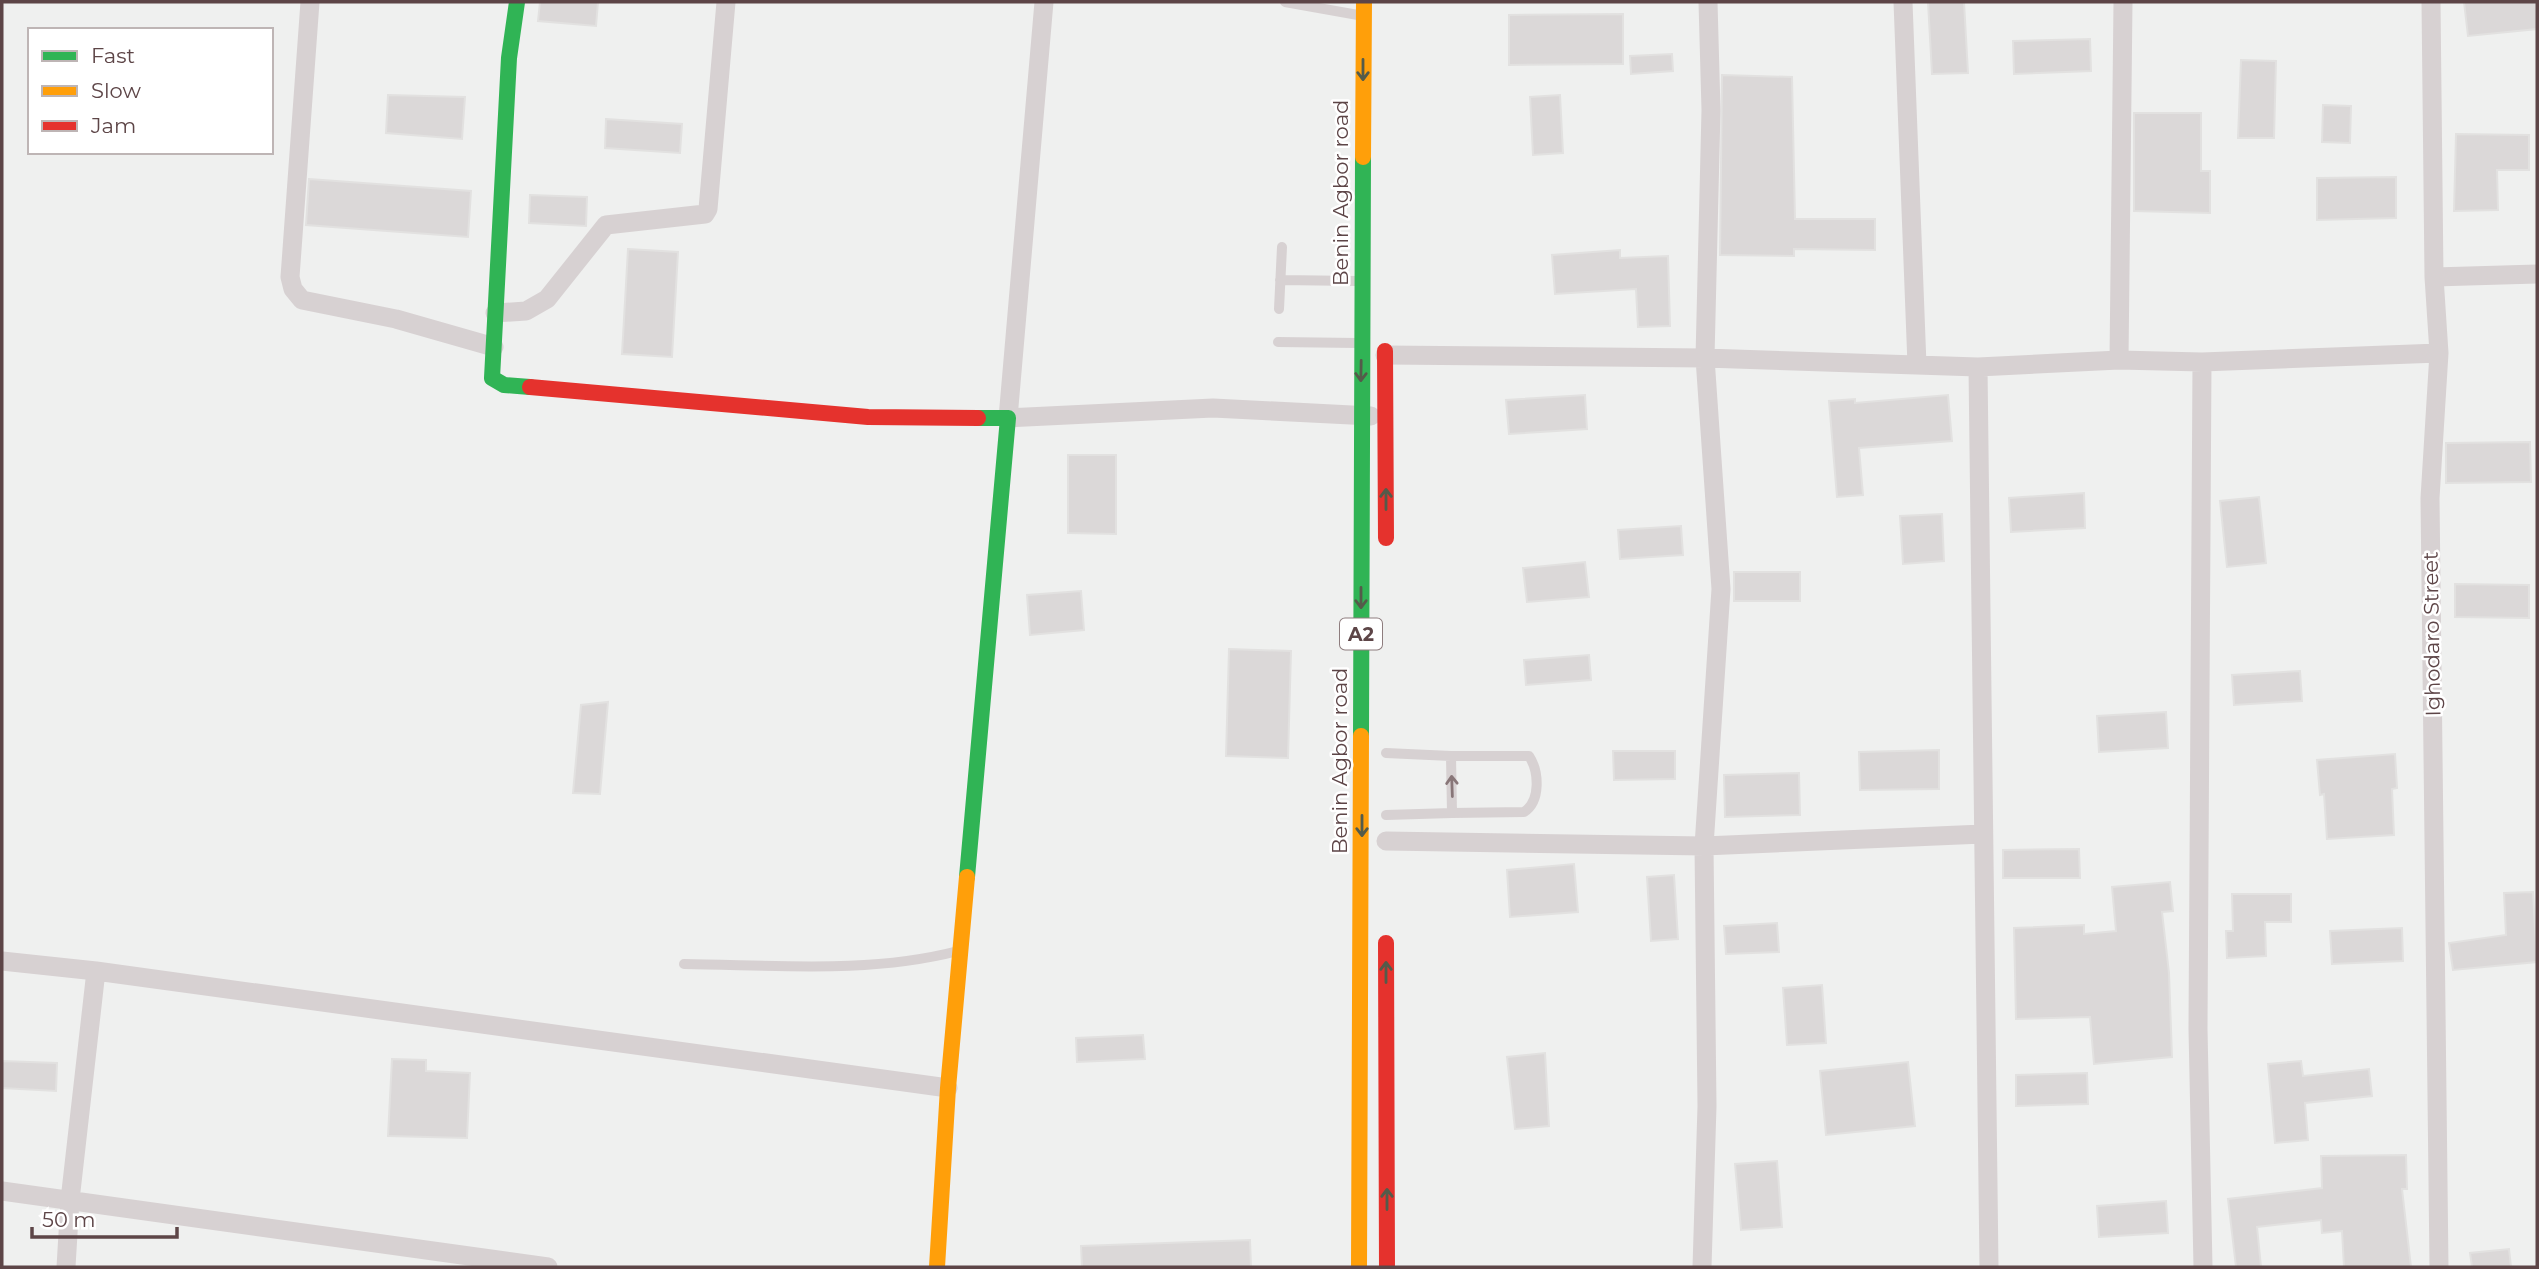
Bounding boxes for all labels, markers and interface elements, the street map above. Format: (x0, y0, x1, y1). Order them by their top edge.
legend (28, 28, 273, 154)
text: Fast (91, 43, 135, 68)
one-way arrow (1356, 58, 1370, 81)
text: Slow (91, 78, 141, 103)
street label: Benin Agbor road (1328, 100, 1353, 286)
text: Jam (90, 113, 136, 138)
one-way arrow (1354, 359, 1367, 382)
one-way arrow (1379, 488, 1393, 511)
street label: Ighodaro Street (2418, 551, 2445, 717)
one-way arrow (1354, 587, 1368, 610)
road number: A2 (1340, 618, 1382, 650)
street label: Benin Agbor road (1327, 668, 1352, 854)
one-way arrow (1445, 775, 1458, 798)
one-way arrow (1355, 814, 1369, 837)
one-way arrow (1379, 960, 1393, 983)
one-way arrow (1380, 1188, 1394, 1211)
scale bar (32, 1196, 177, 1240)
text: 50 m (42, 1207, 96, 1232)

